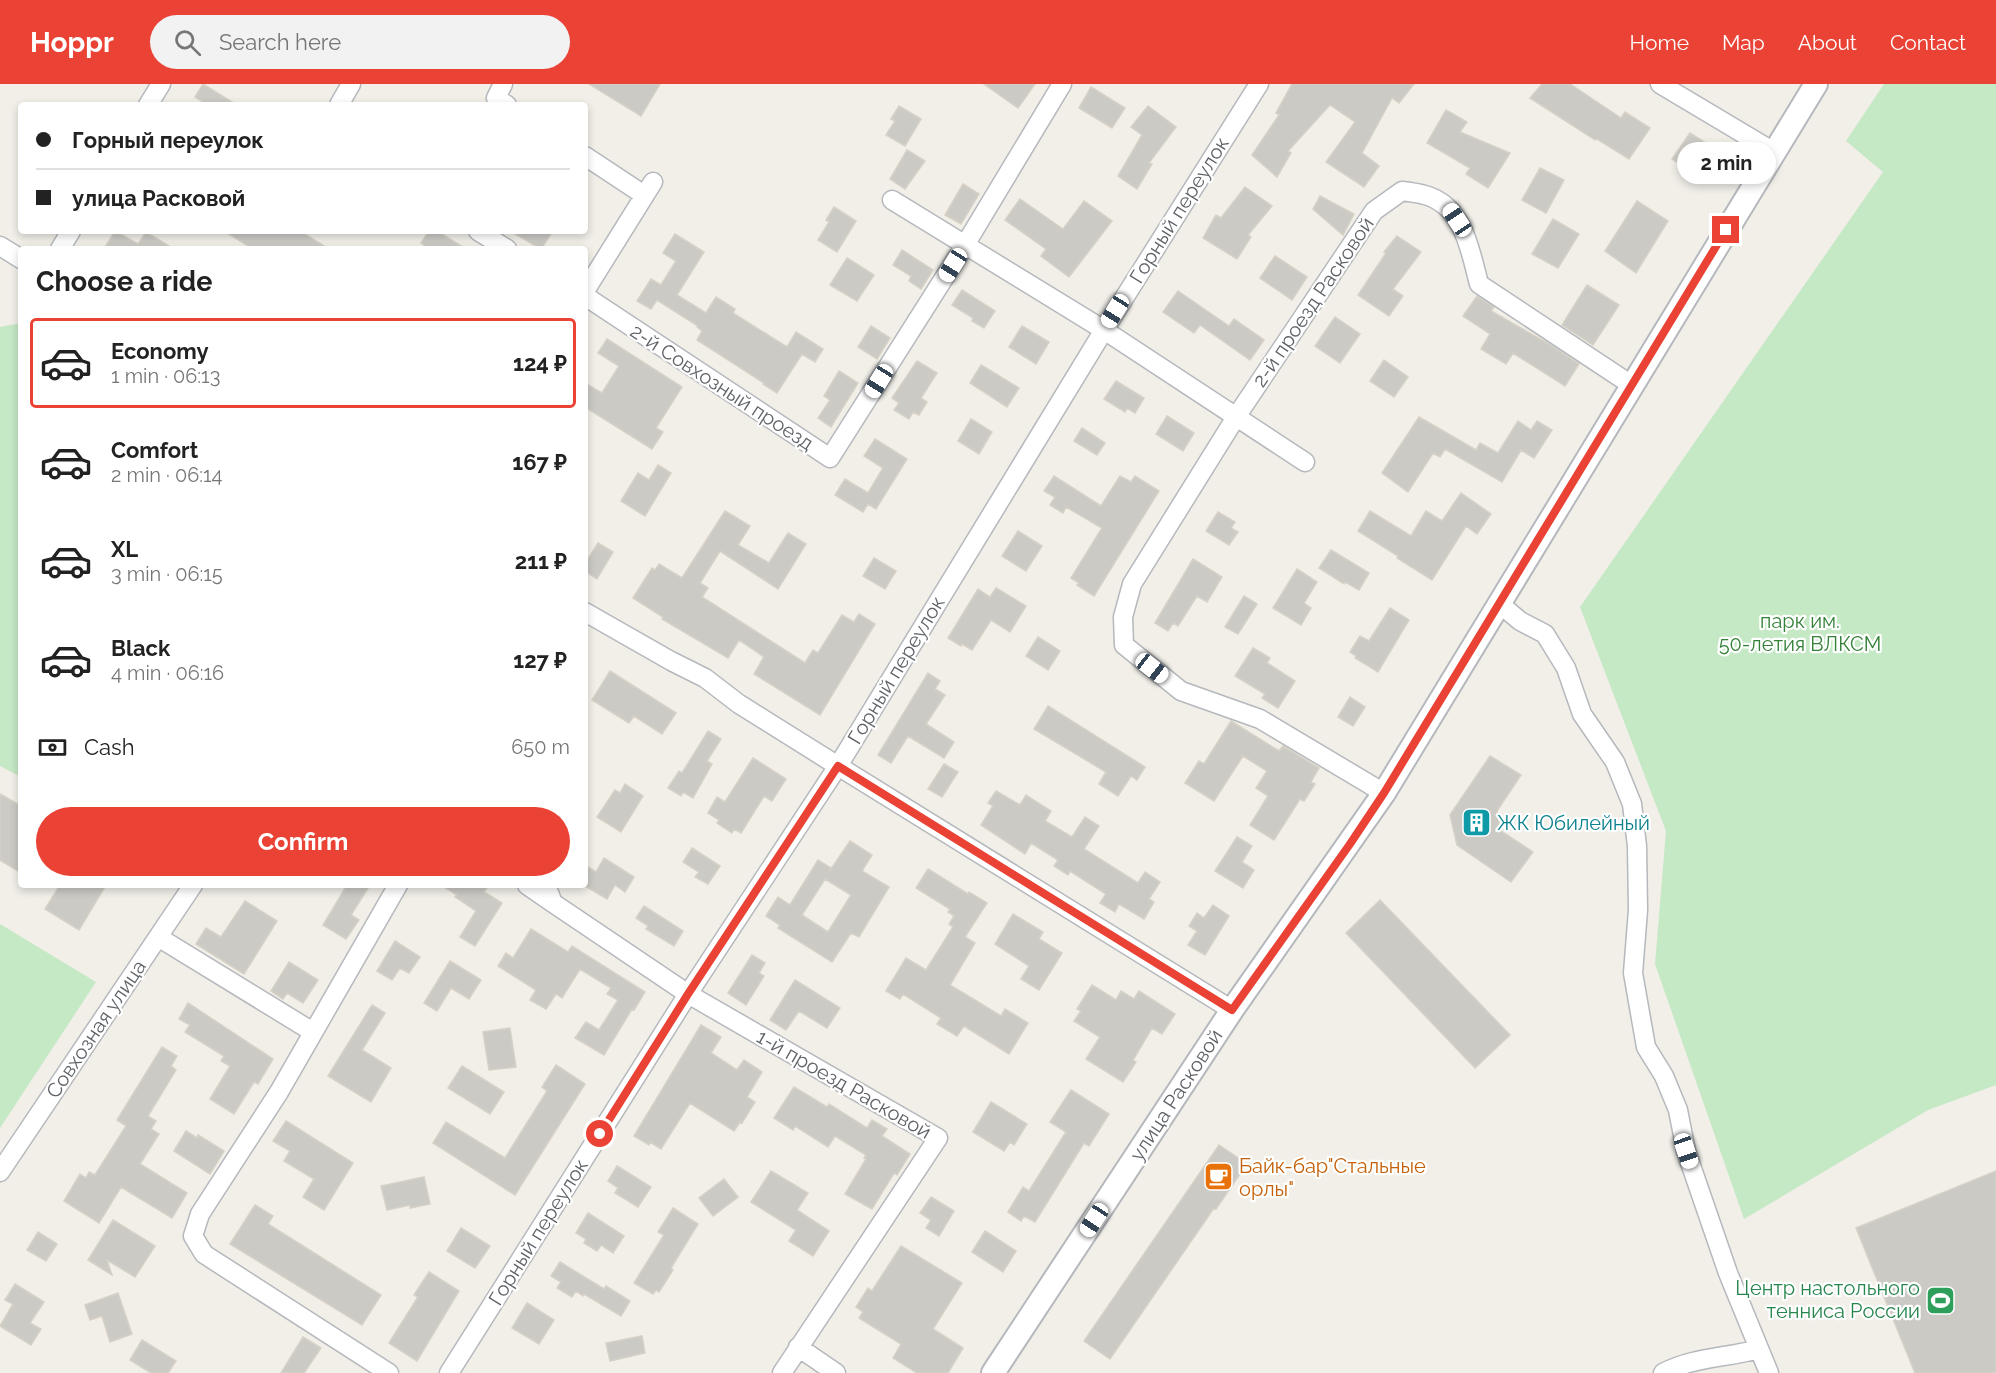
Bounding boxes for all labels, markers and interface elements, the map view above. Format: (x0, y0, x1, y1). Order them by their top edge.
search box (150, 15, 570, 69)
text: Hoppr (30, 26, 114, 59)
icon: search (171, 26, 204, 59)
text: Search here (219, 29, 341, 55)
text: Home (1630, 30, 1689, 55)
text: Map (1722, 30, 1765, 55)
text: About (1798, 30, 1857, 55)
text: Contact (1890, 30, 1966, 55)
text: Горный переулок (72, 127, 264, 153)
street label: Горный переулок (1124, 132, 1234, 288)
callout: 2 min (1676, 143, 1776, 185)
text: 2 min (1701, 151, 1752, 175)
text: улица Расковой (72, 185, 245, 211)
car (1439, 200, 1475, 240)
street label: 2-й проезд Расковой (1247, 213, 1379, 391)
route end (1712, 216, 1739, 243)
car (936, 245, 970, 285)
text: Choose a ride (36, 266, 212, 297)
car (1098, 291, 1132, 331)
street label: 2-й Совхозный проезд (626, 319, 818, 455)
icon: car (39, 336, 93, 390)
text: Economy (111, 338, 209, 364)
text: 124 ₽ (513, 350, 567, 376)
car (862, 361, 896, 401)
text: 1 min · 06:13 (111, 364, 220, 388)
icon: car (39, 435, 93, 489)
text: Comfort (111, 437, 198, 463)
text: 167 ₽ (512, 449, 567, 475)
text: 2 min · 06:14 (111, 463, 222, 487)
icon: car (39, 534, 93, 588)
text: XL (111, 536, 138, 562)
text: 211 ₽ (515, 548, 567, 574)
text: 3 min · 06:15 (111, 562, 223, 586)
street label: Горный переулок (842, 592, 950, 748)
park label: парк им. 50-летия ВЛКСМ (1719, 609, 1881, 656)
icon: car (39, 633, 93, 687)
text: Black (111, 635, 170, 661)
text: 127 ₽ (513, 647, 567, 673)
car (1132, 650, 1172, 686)
text: 4 min · 06:16 (111, 661, 224, 685)
icon: cash (36, 731, 69, 764)
text: Cash (84, 734, 135, 760)
text: 650 m (511, 735, 570, 759)
button: Confirm (36, 807, 570, 876)
building icon: ЖК Юбилейный (1460, 807, 1492, 839)
place label: ЖК Юбилейный (1497, 811, 1650, 835)
street label: Совхозная улица (41, 955, 151, 1103)
street label: 1-й проезд Расковой (753, 1024, 935, 1144)
street label: улица Расковой (1125, 1025, 1227, 1165)
route start (586, 1120, 613, 1147)
car (1672, 1131, 1700, 1171)
street label: Горный переулок (483, 1154, 593, 1310)
place label: Байк-бар"Стальные орлы" (1239, 1154, 1426, 1201)
cafe icon: Байк-бар"Стальные орлы" (1202, 1161, 1234, 1193)
car (1077, 1200, 1111, 1240)
place label: Центр настольного тенниса России (1735, 1276, 1920, 1323)
sports icon: Центр настольного тенниса России (1925, 1284, 1957, 1316)

